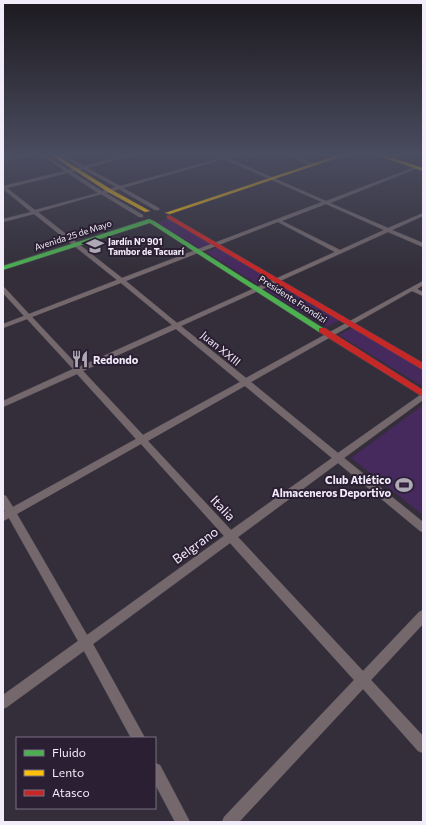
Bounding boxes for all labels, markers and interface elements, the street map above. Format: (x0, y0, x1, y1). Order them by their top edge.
street label: Avenida 25 de Mayo (33, 217, 113, 253)
school or university icon: Jardín N° 901 Tambor de Tacuarí (85, 236, 105, 256)
place label: Jardín N° 901 Tambor de Tacuarí (108, 236, 185, 257)
street label: Presidente Frondizi (257, 273, 329, 325)
street label: Juan XXIII (198, 328, 244, 369)
restaurant icon: Redondo (70, 349, 90, 369)
place label: Redondo (93, 353, 139, 366)
place label: Club Atlético Almaceneros Deportivo (272, 473, 391, 499)
sports icon: Club Atlético Almaceneros Deportivo (394, 475, 414, 495)
street label: Italia (207, 492, 239, 524)
street label: Belgrano (169, 523, 221, 567)
legend (16, 737, 156, 809)
text: Fluido (52, 745, 86, 759)
text: Lento (52, 765, 84, 779)
text: Atasco (52, 785, 90, 799)

